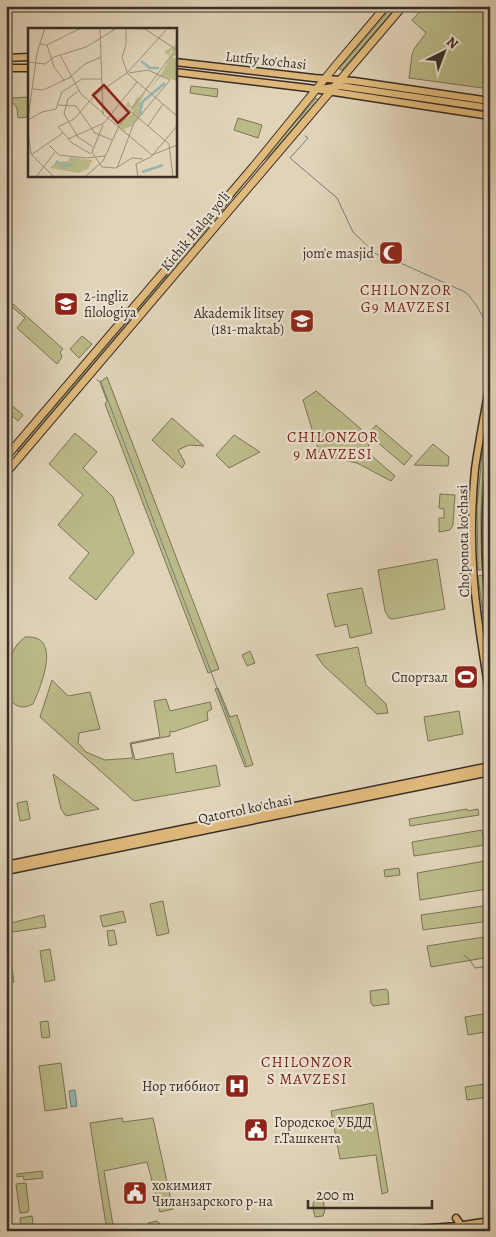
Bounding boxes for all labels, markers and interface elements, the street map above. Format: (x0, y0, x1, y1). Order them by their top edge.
inset map (28, 28, 176, 176)
north arrow (418, 28, 468, 78)
text: N (442, 32, 463, 53)
street label: Lutfiy ko'chasi (225, 47, 307, 74)
street label: Kichik Halqa yo'li (156, 187, 234, 275)
mosque icon: jom'e masjid (378, 240, 404, 266)
place label: jom'e masjid (303, 244, 374, 263)
district label: CHILONZOR G9 MAVZESI (360, 280, 452, 317)
place label: 2-ingliz filologiya (84, 287, 137, 322)
school or university icon: 2-ingliz filologiya (53, 291, 79, 317)
place label: Akademik litsey (181-maktab) (193, 304, 285, 339)
school or university icon: Akademik litsey (181-maktab) (289, 308, 315, 334)
district label: CHILONZOR 9 MAVZESI (287, 427, 379, 464)
street label: Cho'ponota ko'chasi (453, 485, 474, 597)
sports icon: Спортзал (453, 664, 479, 690)
place label: Спортзал (391, 668, 448, 687)
street label: Qatortol ko'chasi (196, 790, 294, 829)
district label: CHILONZOR S MAVZESI (261, 1052, 353, 1089)
hospital icon: Нор тиббиот (224, 1073, 250, 1099)
place label: Нор тиббиот (142, 1077, 220, 1096)
place label: Городское УБДД г.Ташкента (274, 1113, 372, 1148)
public building icon: Городское УБДД г.Ташкента (243, 1117, 269, 1143)
place label: хокимият Чиланзарского р-на (152, 1176, 273, 1211)
scale bar (308, 1177, 432, 1209)
public building icon: хокимият Чиланзарского р-на (122, 1180, 148, 1206)
text: 200 m (316, 1185, 355, 1205)

